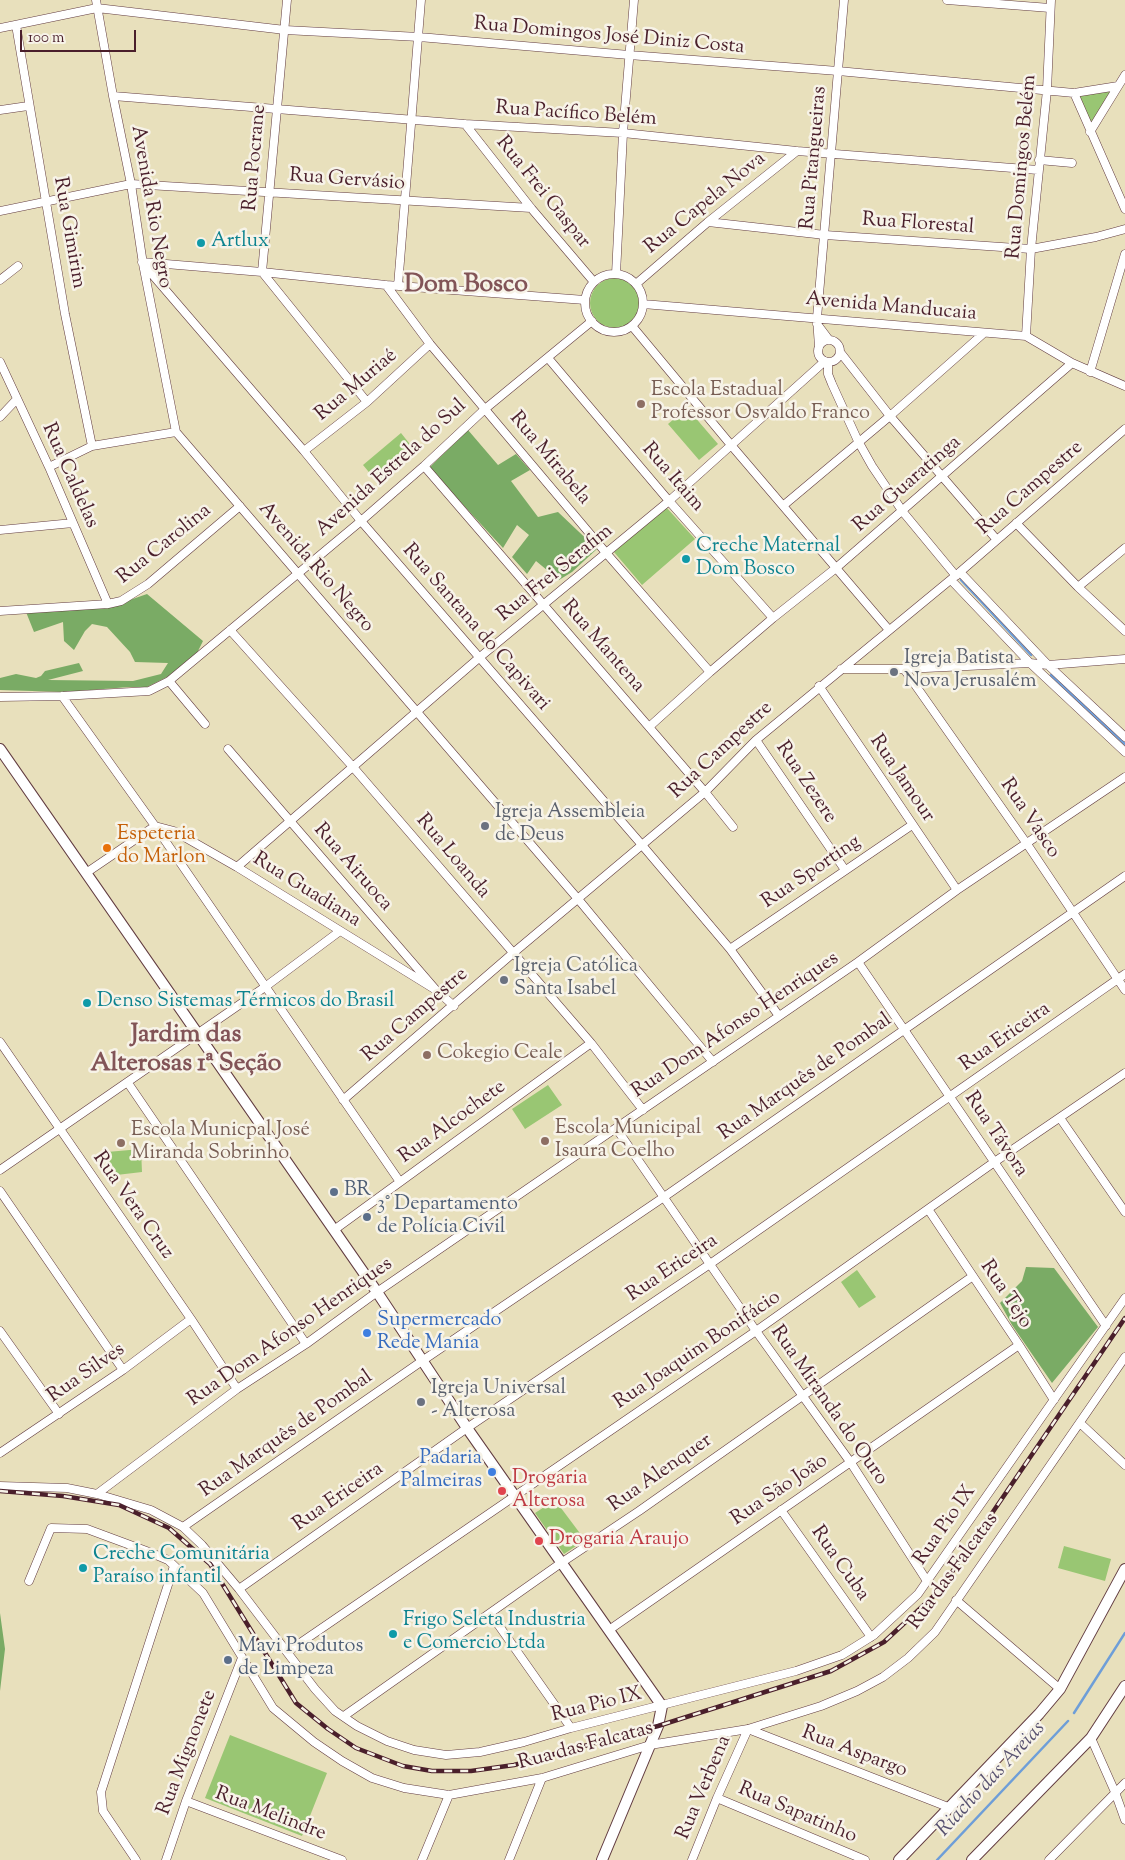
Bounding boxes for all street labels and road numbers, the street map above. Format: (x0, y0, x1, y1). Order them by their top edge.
street label: Rua Domingos José Diniz Costa (473, 13, 745, 61)
street label: Rua Domingos Belém (1003, 74, 1043, 260)
street label: Rua Pitangueiras (797, 85, 833, 231)
street label: Rua Pacífico Belém (495, 97, 657, 133)
street label: Rua Pocrane (239, 104, 273, 212)
street label: Avenida Rio Negro (124, 124, 176, 290)
street label: Rua Frei Gaspar (489, 132, 595, 254)
street label: Rua Capela Nova (641, 148, 771, 260)
street label: Rua Gervásio (288, 165, 406, 197)
street label: Rua Gimirim (46, 175, 90, 291)
street label: Rua Florestal (861, 209, 975, 241)
street label: Avenida Manducaia (805, 289, 977, 327)
street label: Rua Muriaé (311, 345, 403, 427)
street label: Avenida Estrela do Sul (312, 395, 472, 543)
street label: Rua Mirabela (503, 408, 595, 510)
street label: Rua Caldelas (35, 420, 103, 532)
street label: Rua Guaratinga (849, 432, 967, 538)
street label: Rua Campestre (973, 437, 1089, 541)
street label: Rua Itaim (636, 439, 708, 517)
street label: Avenida Rio Negro (252, 498, 378, 638)
street label: Rua Carolina (113, 500, 217, 590)
street label: Rua Frei Serafim (493, 520, 619, 628)
street label: Rua Santana do Capivari (396, 540, 554, 716)
street label: Rua Mantena (555, 596, 649, 698)
street label: Rua Campestre (666, 697, 778, 805)
street label: Rua Jamour (863, 731, 939, 827)
street label: Rua Zezere (769, 738, 841, 828)
street label: Rua Vasco (994, 775, 1064, 863)
street label: Rua Loanda (410, 810, 494, 904)
street label: Rua Airuoca (307, 819, 397, 917)
street label: Rua Sporting (758, 831, 866, 915)
street label: Rua Guadiana (248, 848, 364, 934)
street label: Rua Dom Afonso Henriques (628, 948, 844, 1104)
street label: Rua Campestre (358, 964, 474, 1068)
street label: Rua Ericeira (956, 998, 1056, 1078)
street label: Rua Marquês de Pombal (715, 1009, 897, 1147)
street label: Rua Alcochete (395, 1076, 511, 1170)
street label: Rua Távora (958, 1088, 1032, 1182)
street label: Rua Vera Cruz (86, 1148, 178, 1264)
street label: Rua Ericeira (623, 1230, 723, 1308)
street label: Rua Dom Afonso Henriques (184, 1253, 398, 1413)
street label: Rua Tejo (974, 1256, 1036, 1334)
street label: Rua Joaquim Bonifácio (610, 1286, 786, 1416)
street label: Rua Miranda do Ouro (764, 1322, 892, 1490)
street label: Rua Silves (44, 1339, 130, 1409)
street label: Rua Marquês de Pombal (196, 1366, 378, 1504)
street label: Rua Alenquer (605, 1430, 717, 1518)
street label: Rua São João (727, 1450, 833, 1532)
street label: Rua Ericeira (289, 1458, 389, 1538)
street label: Rua Pio IX (910, 1481, 982, 1571)
street label: Rua das Falcatas (904, 1509, 1004, 1635)
street label: Rua Cuba (804, 1522, 874, 1606)
street label: Rua Pio IX (549, 1683, 645, 1729)
street label: Rua Mignonete (153, 1687, 223, 1819)
street label: Rua das Falcatas (516, 1717, 656, 1777)
street label: Rua Aspargo (798, 1722, 910, 1784)
street label: Rua Verbena (672, 1732, 738, 1844)
street label: Rua Sapatinho (734, 1778, 860, 1850)
street label: Rua Melindre (211, 1783, 329, 1847)

